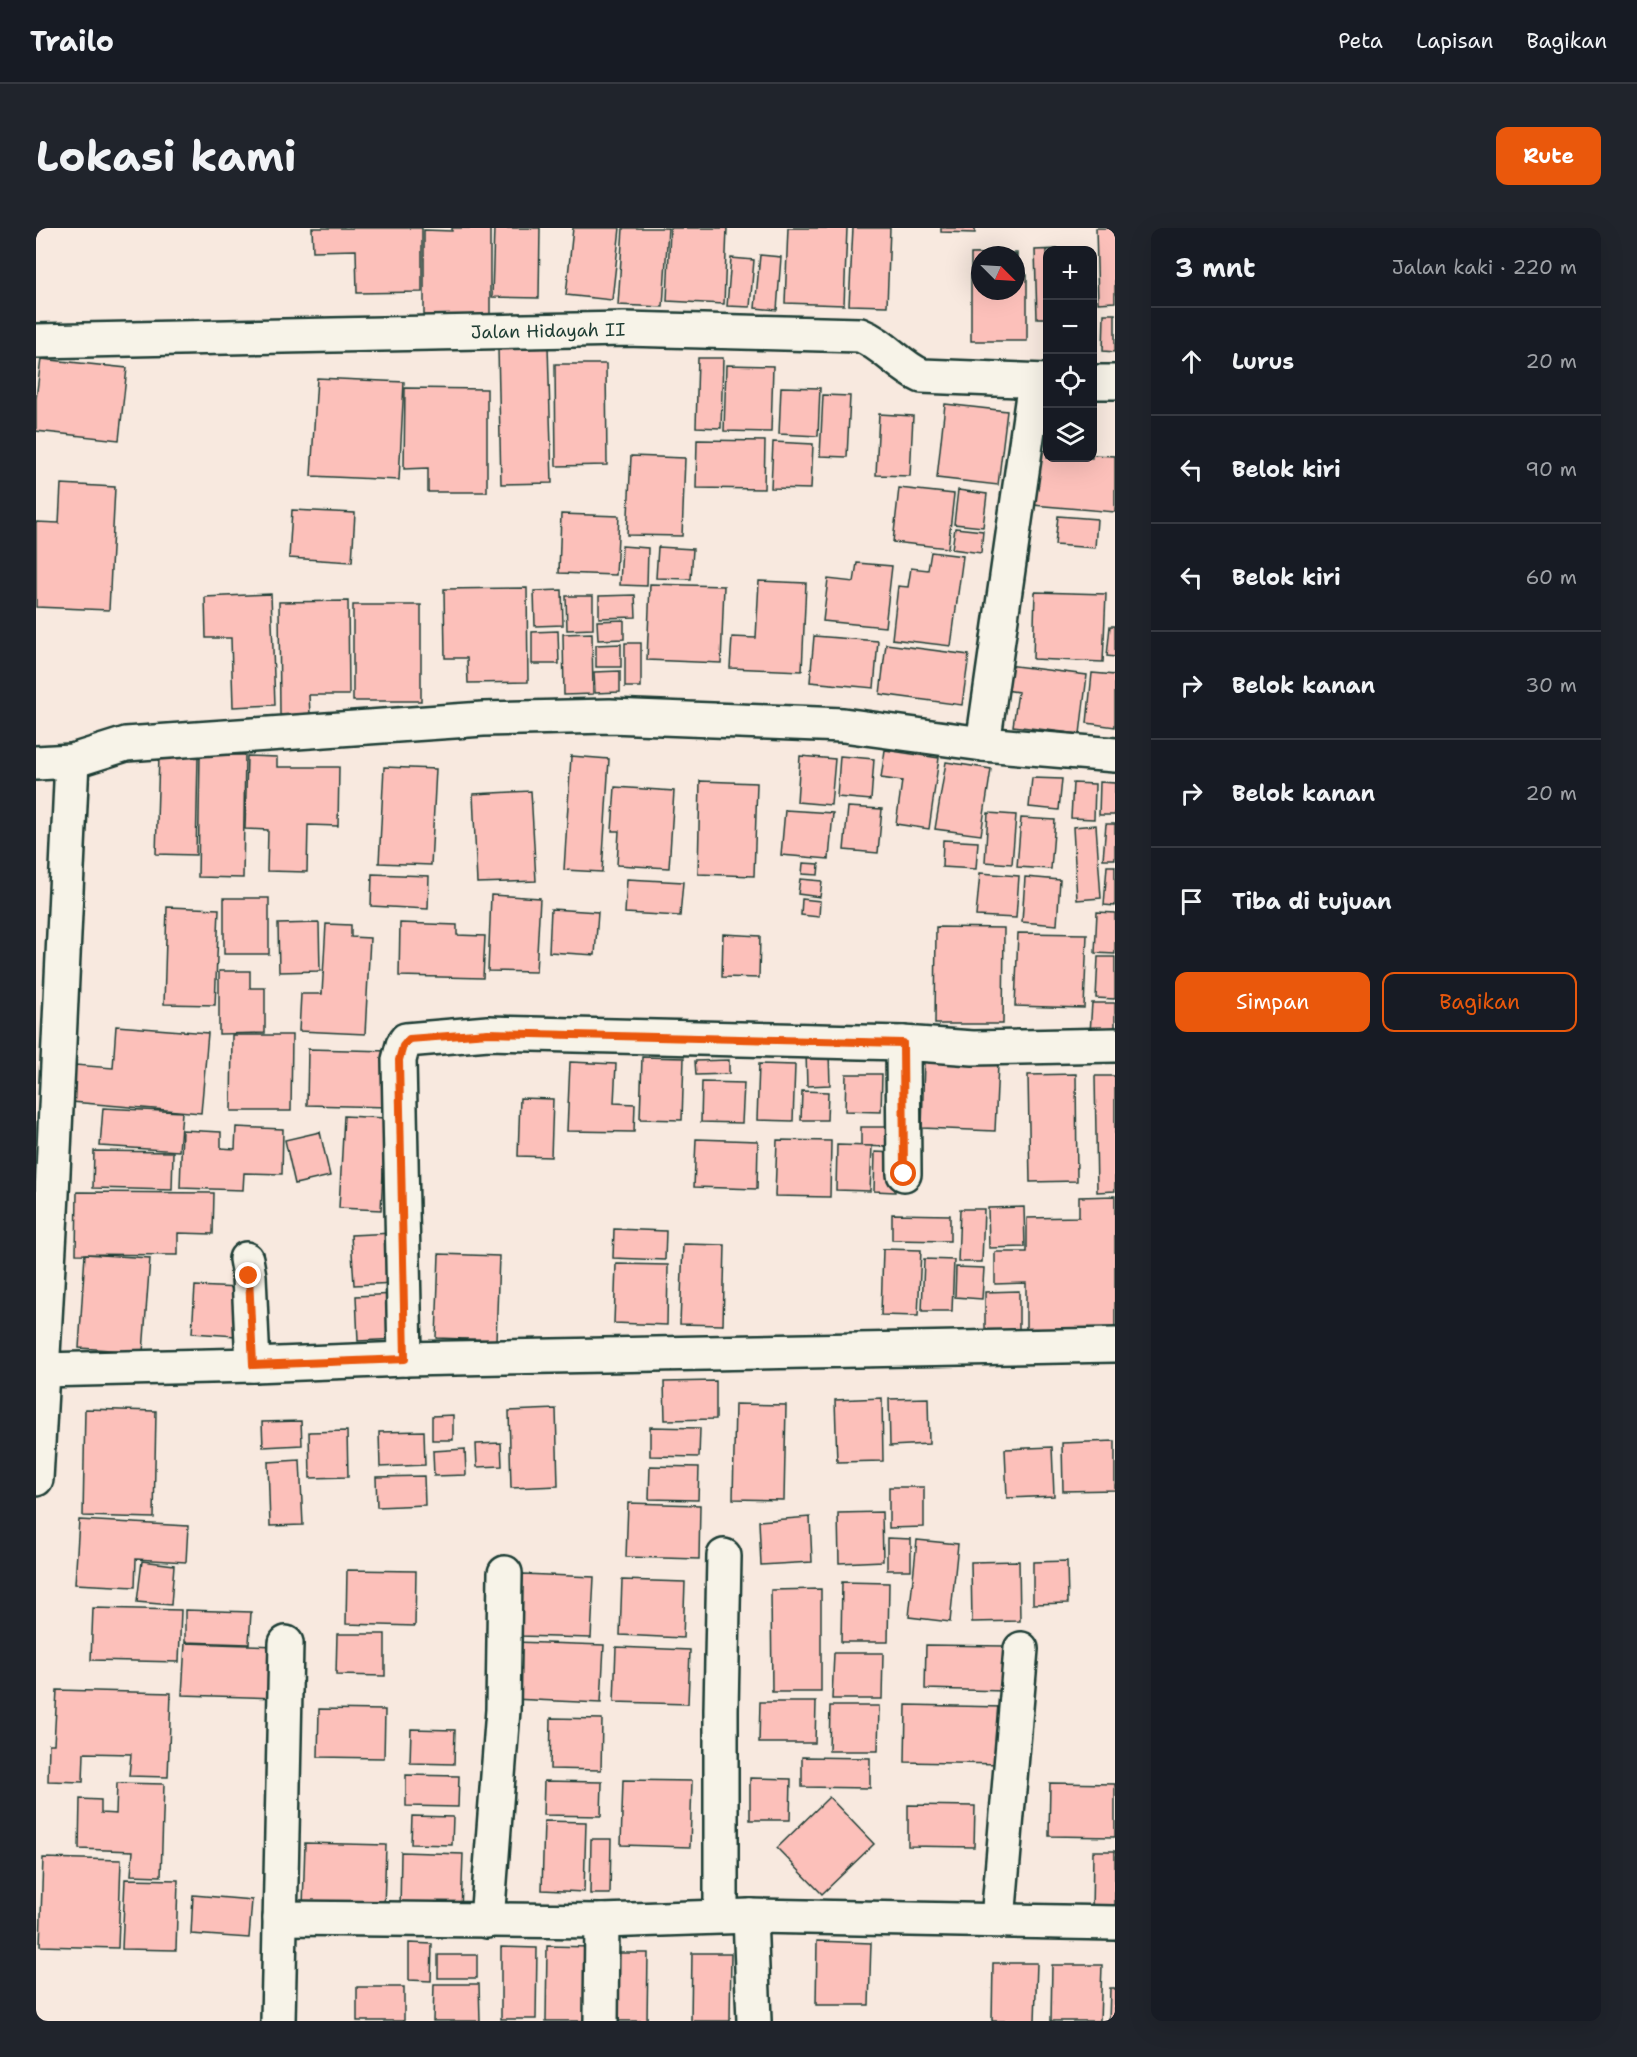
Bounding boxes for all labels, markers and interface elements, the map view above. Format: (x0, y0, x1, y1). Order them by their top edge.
text: Trailo (30, 22, 114, 60)
text: Peta (1338, 27, 1383, 55)
text: Lapisan (1416, 27, 1493, 55)
text: Bagikan (1526, 27, 1607, 55)
button: Rute (1496, 127, 1601, 185)
text: Lokasi kami (36, 128, 297, 184)
north arrow (971, 246, 1025, 300)
map controls (1043, 246, 1097, 462)
button: + (1043, 246, 1097, 300)
text: 3 mnt (1175, 250, 1255, 285)
text: Jalan kaki · 220 m (1392, 254, 1577, 280)
button: − (1043, 300, 1097, 354)
street label: Jalan Hidayah II (471, 318, 626, 344)
icon: ahead (1175, 345, 1208, 378)
text: Lurus (1232, 347, 1294, 376)
text: 20 m (1526, 348, 1577, 374)
button: locate (1043, 354, 1097, 408)
button: layers (1043, 408, 1097, 462)
icon: left (1175, 453, 1208, 486)
text: Belok kiri (1232, 455, 1341, 484)
text: 90 m (1525, 456, 1577, 482)
icon: left (1175, 561, 1208, 594)
text: Belok kiri (1232, 563, 1341, 592)
text: 60 m (1525, 564, 1577, 590)
icon: right (1175, 669, 1208, 702)
text: Belok kanan (1232, 671, 1375, 700)
text: 30 m (1525, 672, 1577, 698)
icon: right (1175, 777, 1208, 810)
text: Belok kanan (1232, 779, 1375, 808)
text: 20 m (1526, 780, 1577, 806)
icon: arrive (1175, 885, 1208, 918)
text: Tiba di tujuan (1232, 887, 1392, 916)
button: Simpan (1175, 972, 1370, 1032)
button: Bagikan (1382, 972, 1577, 1032)
route start (890, 1160, 916, 1186)
route end (235, 1262, 261, 1288)

